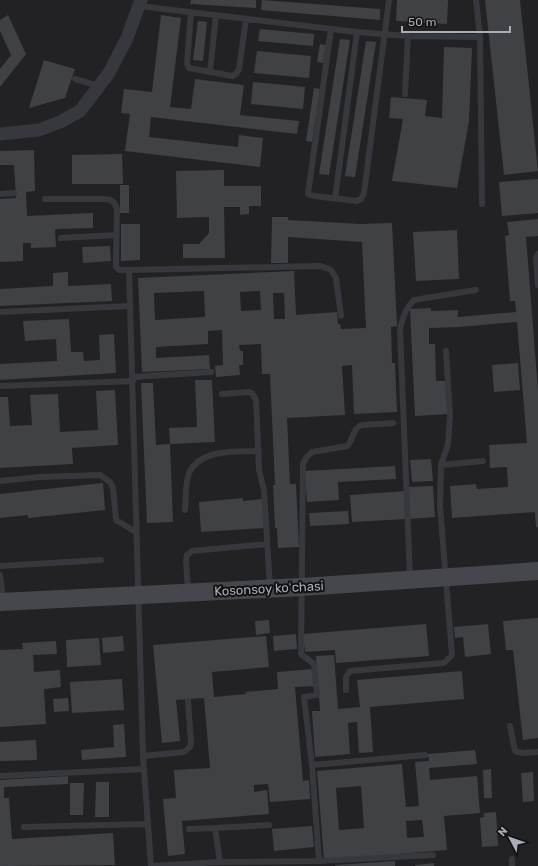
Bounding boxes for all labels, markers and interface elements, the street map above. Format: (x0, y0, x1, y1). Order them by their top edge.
scale bar (402, 8, 510, 34)
text: 50 m (408, 15, 436, 29)
street label: Kosonsoy koʻchasi (214, 578, 324, 599)
north arrow (490, 818, 530, 858)
text: N (495, 824, 510, 839)

